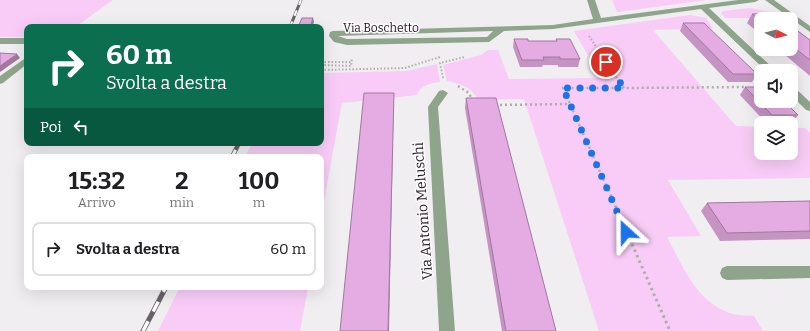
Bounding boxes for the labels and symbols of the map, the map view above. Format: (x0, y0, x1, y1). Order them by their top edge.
north arrow (754, 12, 798, 56)
street label: Via Boschetto (343, 21, 419, 35)
pin (589, 45, 623, 79)
street label: Via Antonio Meluschi (410, 142, 436, 280)
position arrow (605, 211, 647, 253)

